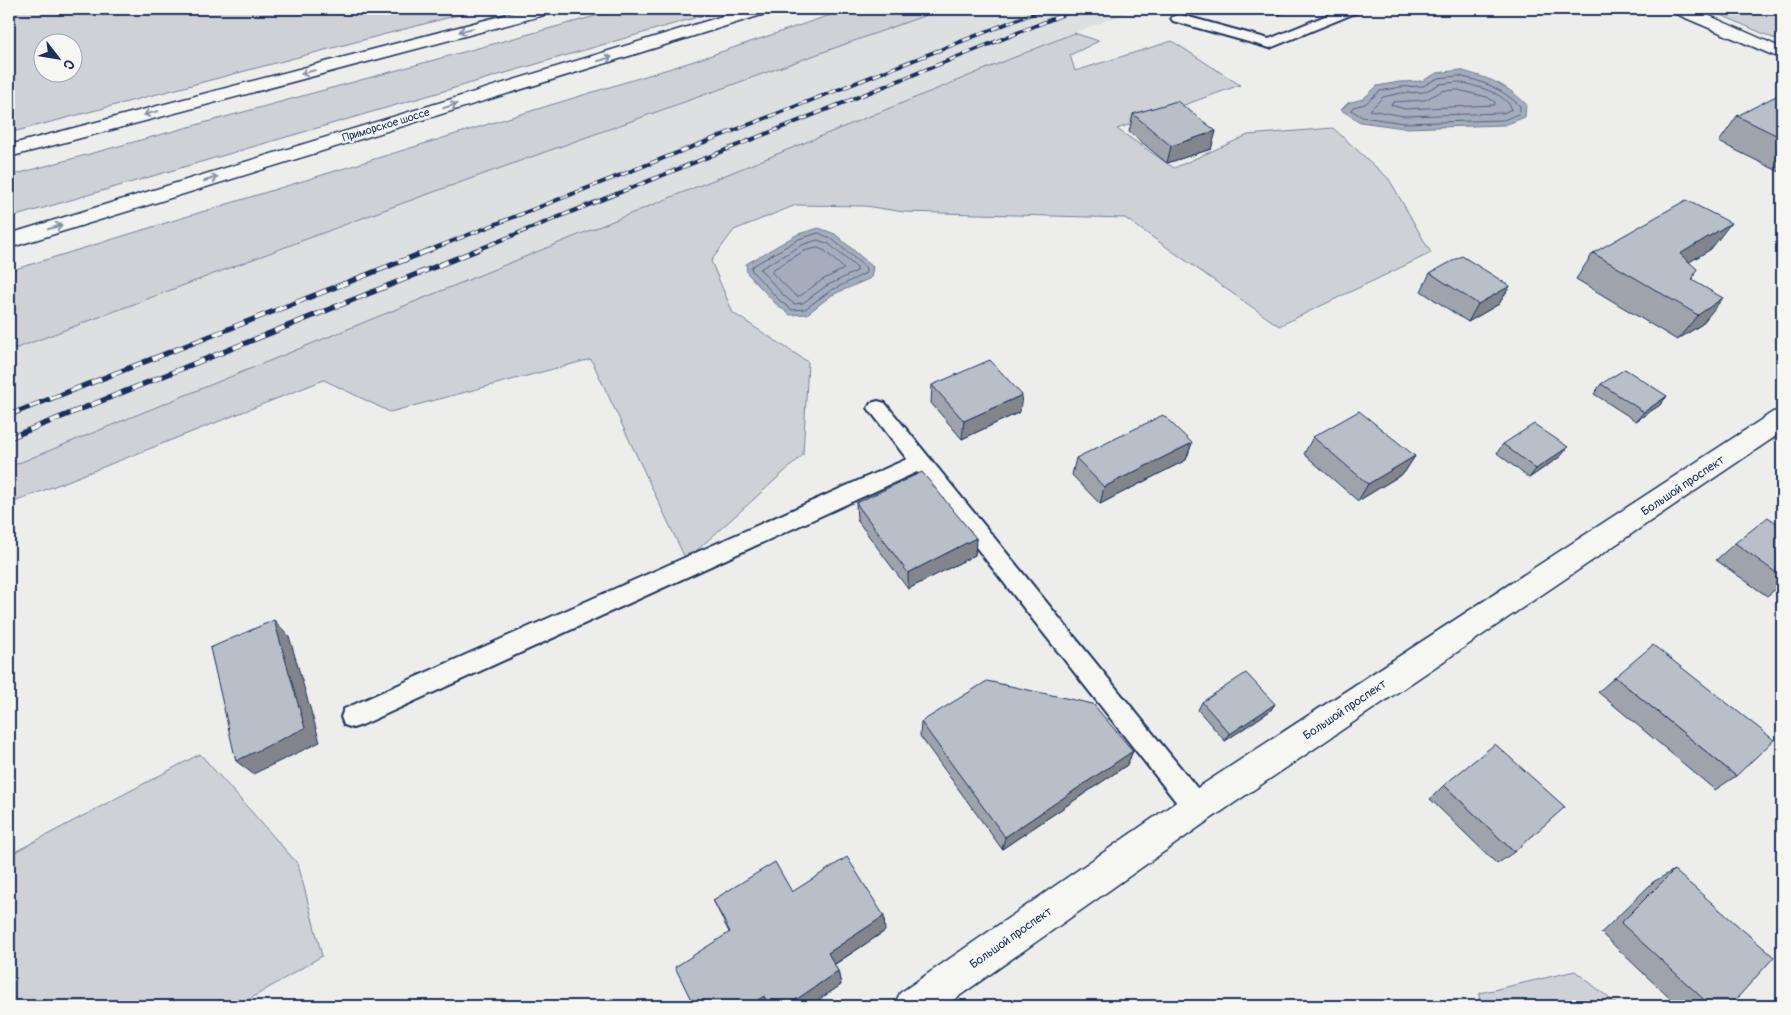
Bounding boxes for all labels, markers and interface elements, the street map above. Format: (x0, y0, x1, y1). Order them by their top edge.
one-way arrow (458, 26, 474, 36)
north arrow (32, 32, 82, 82)
one-way arrow (597, 53, 613, 63)
text: С (59, 56, 78, 73)
one-way arrow (301, 68, 317, 77)
one-way arrow (441, 101, 457, 110)
street label: Приморское шоссе (341, 105, 432, 144)
one-way arrow (144, 109, 160, 119)
one-way arrow (202, 174, 218, 183)
one-way arrow (47, 222, 63, 231)
street label: Большой проспект (1638, 453, 1728, 519)
street label: Большой проспект (1300, 677, 1390, 743)
street label: Большой проспект (967, 904, 1055, 972)

